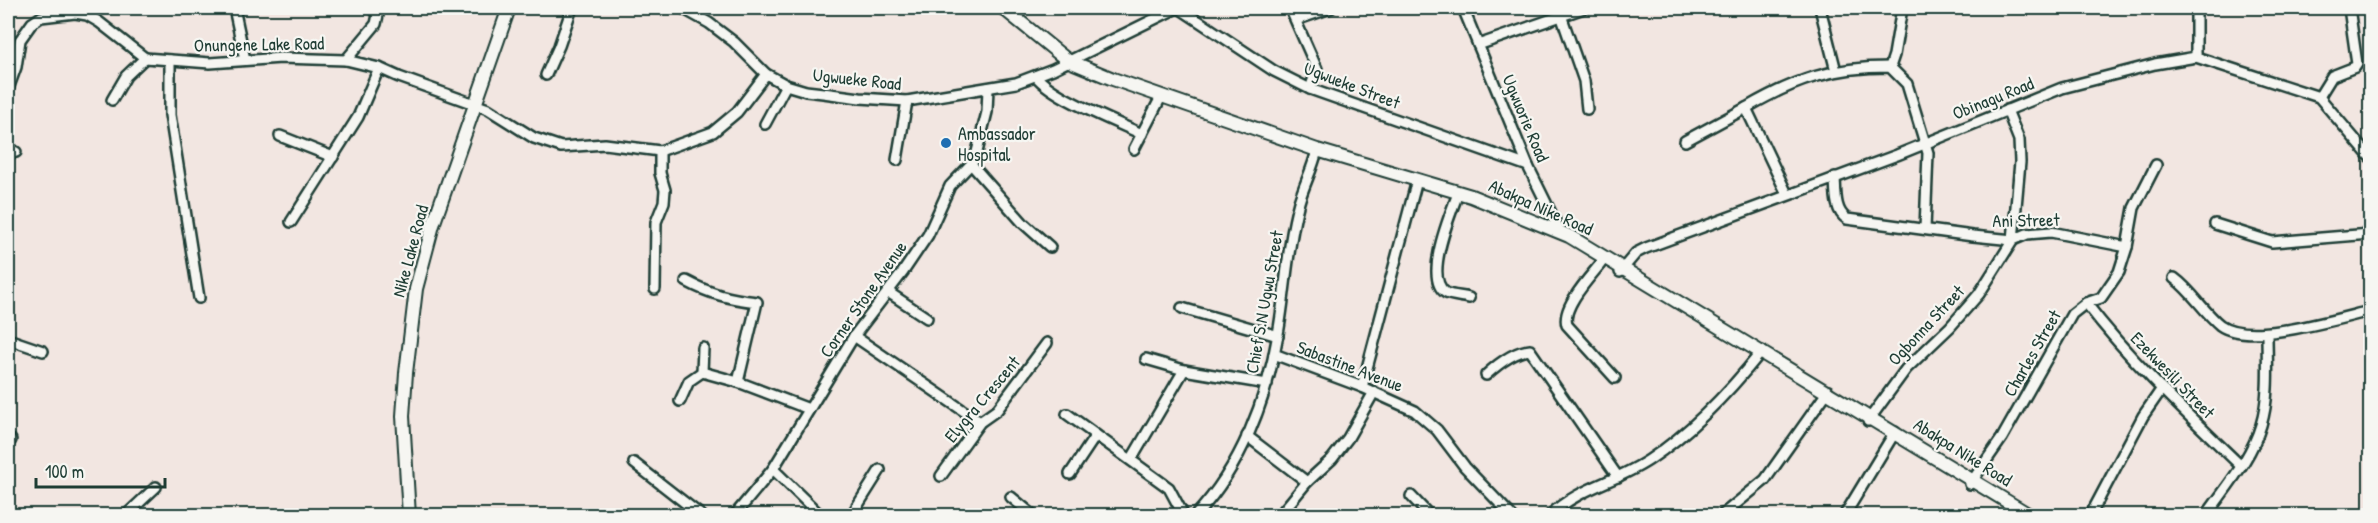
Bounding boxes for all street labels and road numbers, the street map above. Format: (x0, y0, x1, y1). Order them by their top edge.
street label: Onungene Lake Road (194, 30, 324, 58)
street label: Ugwueke Street (1300, 55, 1405, 115)
street label: Ugwueke Road (811, 62, 903, 96)
street label: Obinagu Road (1949, 70, 2037, 126)
street label: Ugwuorie Road (1496, 71, 1556, 165)
street label: Abakpa Nike Road (1485, 173, 1597, 241)
street label: Nike Lake Road (386, 202, 434, 300)
street label: Ani Street (1992, 207, 2061, 233)
street label: Chief S.N Ugwu Street (1239, 228, 1289, 375)
street label: Corner Stone Avenue (813, 236, 913, 362)
street label: Ogbonna Street (1882, 279, 1970, 371)
street label: Charles Street (1997, 304, 2067, 401)
street label: Ezekwesili Street (2125, 326, 2221, 424)
street label: Sabastine Avenue (1293, 334, 1407, 398)
street label: Elygra Crescent (938, 350, 1026, 448)
street label: Abakpa Nike Road (1909, 412, 2017, 492)

